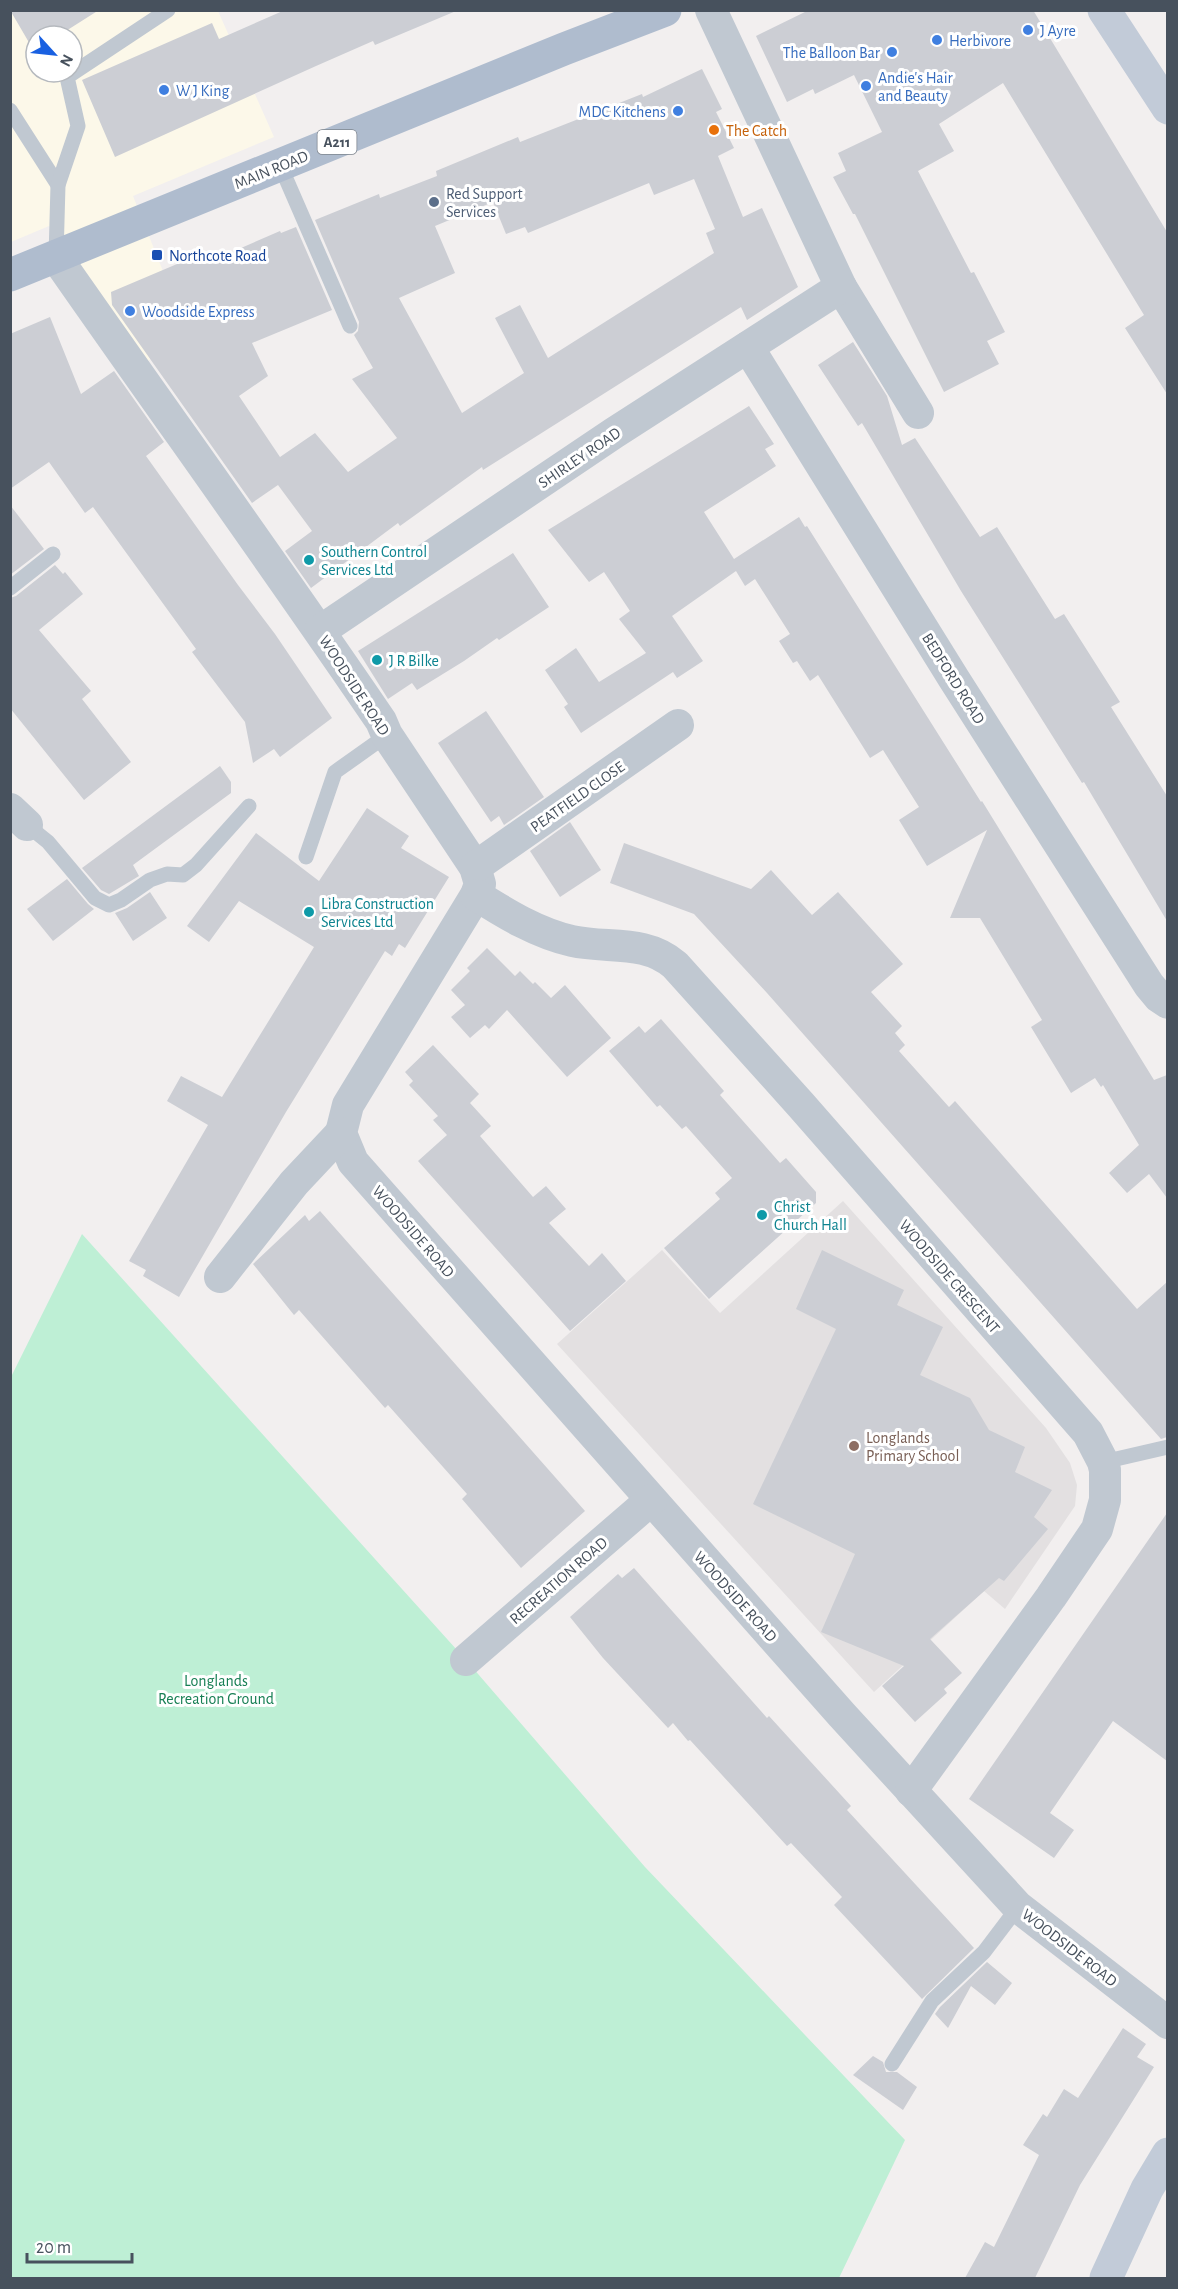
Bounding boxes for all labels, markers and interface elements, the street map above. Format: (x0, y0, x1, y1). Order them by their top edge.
marker: J Ayre (1021, 23, 1035, 37)
place label: J Ayre (1040, 23, 1076, 40)
north arrow (24, 24, 84, 84)
marker: Herbivore (930, 33, 944, 47)
place label: Herbivore (949, 33, 1011, 49)
place label: The Balloon Bar (783, 45, 881, 61)
marker: The Balloon Bar (885, 45, 899, 59)
text: N (57, 52, 76, 69)
place label: Andie's Hair and Beauty (878, 70, 954, 105)
marker: Andie's Hair and Beauty (859, 79, 873, 93)
marker: W J King (157, 83, 171, 97)
place label: W J King (176, 83, 229, 99)
place label: MDC Kitchens (579, 104, 666, 120)
marker: MDC Kitchens (671, 104, 685, 118)
marker: The Catch (707, 123, 721, 137)
place label: The Catch (726, 123, 787, 139)
road number: A211 (318, 130, 356, 154)
street label: MAIN ROAD (232, 148, 311, 192)
place label: Red Support Services (446, 186, 523, 220)
marker: Red Support Services (427, 195, 441, 209)
marker: Northcote Road (150, 248, 164, 262)
place label: Northcote Road (169, 248, 267, 264)
marker: Woodside Express (123, 304, 137, 318)
place label: Woodside Express (142, 304, 255, 320)
street label: SHIRLEY ROAD (536, 425, 624, 491)
place label: Southern Control Services Ltd (321, 544, 427, 578)
marker: Southern Control Services Ltd (302, 553, 316, 567)
street label: BEDFORD ROAD (919, 630, 987, 727)
street label: WOODSIDE ROAD (316, 633, 392, 738)
marker: J R Bilke (370, 653, 384, 667)
place label: J R Bilke (389, 653, 439, 669)
street label: PEATFIELD CLOSE (528, 758, 628, 835)
place label: Libra Construction Services Ltd (321, 896, 434, 930)
marker: Libra Construction Services Ltd (302, 905, 316, 919)
street label: WOODSIDE ROAD (369, 1183, 457, 1280)
place label: Christ Church Hall (774, 1199, 847, 1233)
marker: Christ Church Hall (755, 1208, 769, 1222)
street label: WOODSIDE CRESCENT (896, 1217, 1003, 1336)
place label: Longlands Primary School (866, 1430, 959, 1465)
marker: Longlands Primary School (847, 1439, 861, 1453)
street label: RECREATION ROAD (507, 1534, 610, 1627)
street label: WOODSIDE ROAD (691, 1548, 780, 1645)
park label: Longlands Recreation Ground (158, 1673, 274, 1707)
street label: WOODSIDE ROAD (1019, 1906, 1120, 1990)
scale bar (27, 2226, 132, 2264)
text: 20 m (36, 2239, 71, 2257)

